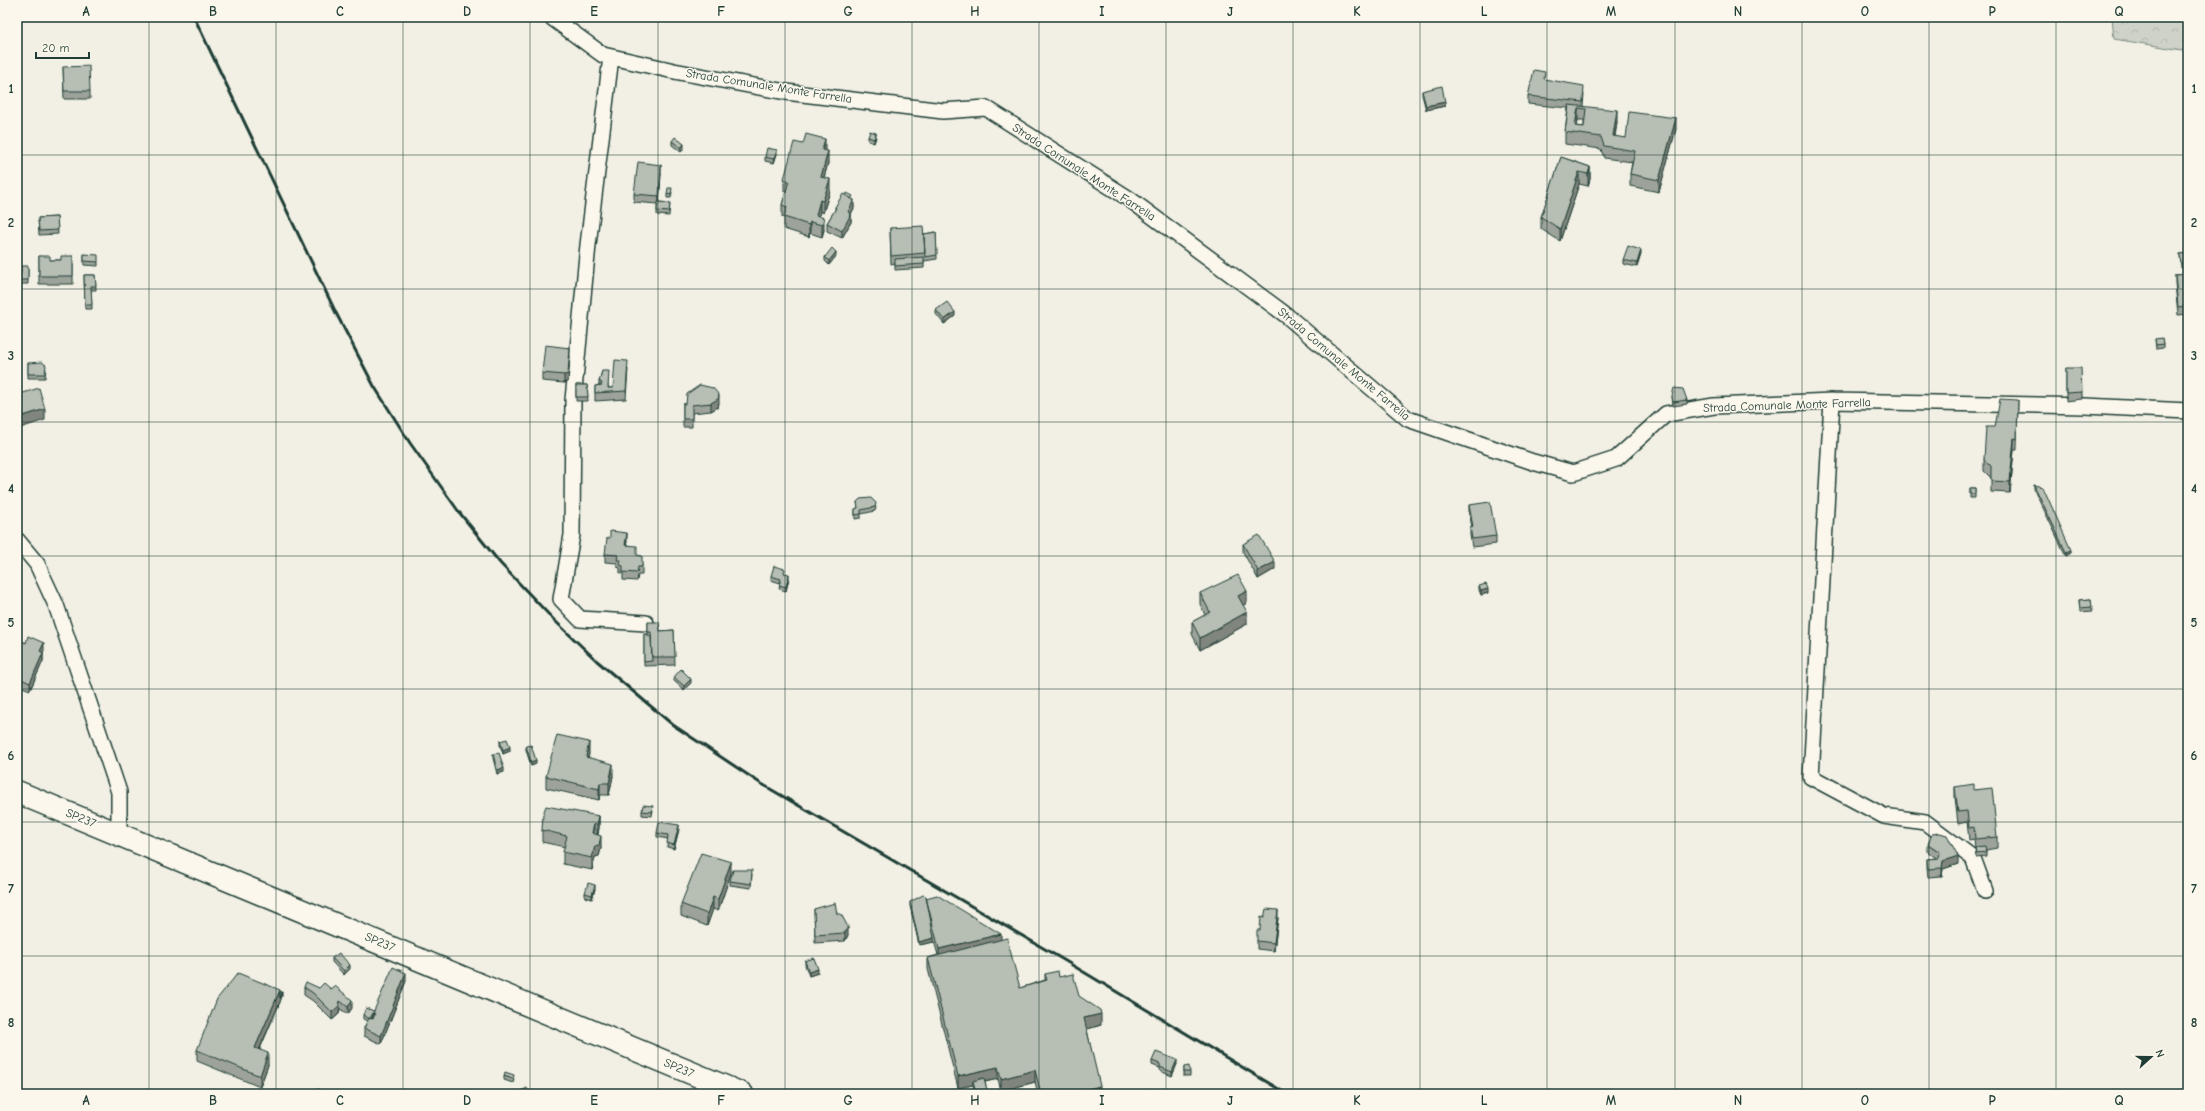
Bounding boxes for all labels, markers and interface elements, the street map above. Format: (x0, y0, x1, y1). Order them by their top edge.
text: A (82, 4, 90, 19)
text: B (209, 4, 217, 19)
text: C (336, 4, 344, 19)
text: D (463, 4, 471, 19)
text: E (590, 4, 598, 19)
text: F (717, 4, 725, 19)
text: G (843, 4, 853, 19)
text: H (970, 4, 980, 19)
text: I (1099, 4, 1105, 19)
text: J (1227, 4, 1233, 19)
text: K (1353, 4, 1361, 19)
text: L (1481, 4, 1488, 19)
text: M (1606, 4, 1617, 19)
text: N (1734, 4, 1742, 19)
text: O (1861, 4, 1869, 19)
text: P (1988, 4, 1996, 19)
text: Q (2114, 4, 2124, 19)
scale bar (36, 34, 89, 60)
text: 20 m (42, 41, 70, 55)
street label: Strada Comunale Monte Farrella (685, 66, 853, 106)
text: 1 (8, 81, 14, 96)
text: 1 (2191, 81, 2197, 96)
street label: Strada Comunale Monte Farrella (1010, 120, 1158, 224)
text: 2 (8, 215, 14, 230)
text: 2 (2191, 215, 2197, 230)
street label: Strada Comunale Monte Farrella (1275, 305, 1413, 423)
text: 3 (8, 348, 14, 363)
text: 3 (2191, 348, 2197, 363)
street label: Strada Comunale Monte Farrella (1703, 395, 1871, 415)
text: 4 (8, 481, 14, 496)
text: 4 (2191, 481, 2197, 496)
text: 5 (8, 615, 15, 630)
text: 5 (2191, 615, 2198, 630)
text: 6 (8, 748, 15, 763)
text: 6 (2191, 748, 2198, 763)
street label: SP237 (64, 806, 98, 830)
text: 7 (8, 881, 14, 896)
text: 7 (2191, 881, 2197, 896)
street label: SP237 (363, 929, 397, 955)
text: 8 (8, 1015, 14, 1030)
text: 8 (2191, 1015, 2197, 1030)
north arrow (2131, 1037, 2171, 1077)
text: N (2153, 1048, 2167, 1059)
street label: SP237 (662, 1055, 696, 1081)
text: A (82, 1093, 90, 1108)
text: B (209, 1093, 217, 1108)
text: C (336, 1093, 344, 1108)
text: D (463, 1093, 471, 1108)
text: E (590, 1093, 598, 1108)
text: F (717, 1093, 725, 1108)
text: G (843, 1093, 853, 1108)
text: H (970, 1093, 980, 1108)
text: I (1099, 1093, 1105, 1108)
text: J (1227, 1093, 1233, 1108)
text: K (1353, 1093, 1361, 1108)
text: L (1481, 1093, 1488, 1108)
text: M (1606, 1093, 1617, 1108)
text: N (1734, 1093, 1742, 1108)
text: O (1861, 1093, 1869, 1108)
text: P (1988, 1093, 1996, 1108)
text: Q (2114, 1093, 2124, 1108)

